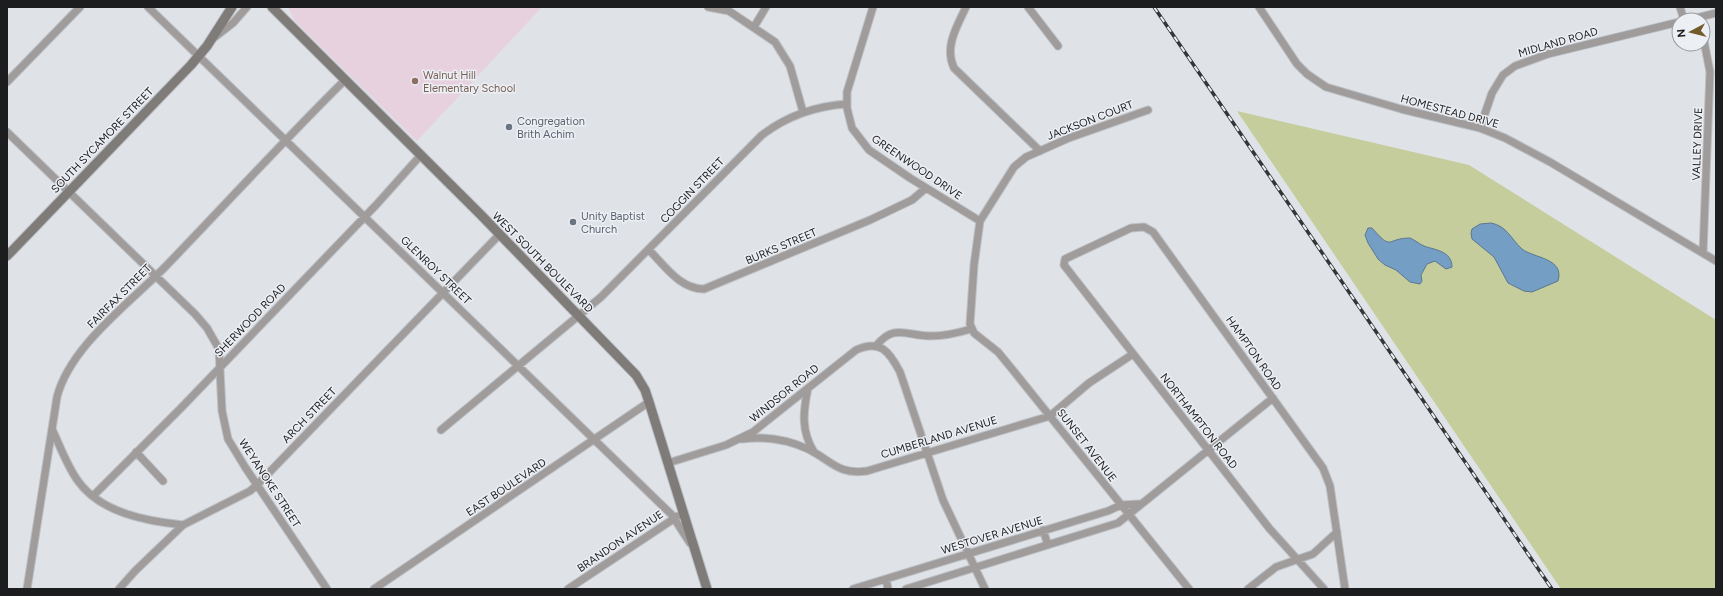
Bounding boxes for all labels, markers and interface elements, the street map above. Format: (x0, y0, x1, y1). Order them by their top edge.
north arrow (1671, 12, 1711, 52)
street label: MIDLAND ROAD (1517, 25, 1600, 60)
text: N (1675, 28, 1689, 38)
place label: Walnut Hill Elementary School (423, 69, 515, 95)
marker: Walnut Hill Elementary School (410, 76, 420, 86)
street label: SOUTH SYCAMORE STREET (49, 85, 156, 196)
street label: HOMESTEAD DRIVE (1399, 92, 1500, 131)
street label: JACKSON COURT (1045, 98, 1135, 143)
street label: VALLEY DRIVE (1690, 107, 1705, 181)
place label: Congregation Brith Achim (517, 115, 585, 141)
marker: Congregation Brith Achim (504, 122, 514, 132)
street label: GREENWOOD DRIVE (869, 132, 964, 203)
street label: COGGIN STREET (658, 155, 727, 226)
street label: WEST SOUTH BOULEVARD (490, 209, 596, 316)
place label: Unity Baptist Church (581, 210, 645, 236)
marker: Unity Baptist Church (568, 217, 578, 227)
street label: BURKS STREET (744, 226, 819, 267)
street label: GLENROY STREET (398, 234, 473, 307)
street label: FAIRFAX STREET (85, 262, 154, 331)
street label: SHERWOOD ROAD (212, 281, 289, 360)
street label: HAMPTON ROAD (1223, 314, 1284, 393)
street label: WINDSOR ROAD (747, 361, 822, 425)
street label: NORTHAMPTON ROAD (1157, 371, 1240, 472)
street label: ARCH STREET (280, 385, 339, 446)
street label: SUNSET AVENUE (1054, 406, 1119, 484)
street label: CUMBERLAND AVENUE (879, 414, 999, 461)
street label: WEYANOKE STREET (236, 437, 303, 530)
street label: EAST BOULEVARD (464, 456, 549, 519)
street label: BRANDON AVENUE (575, 508, 666, 575)
street label: WESTOVER AVENUE (940, 514, 1045, 557)

